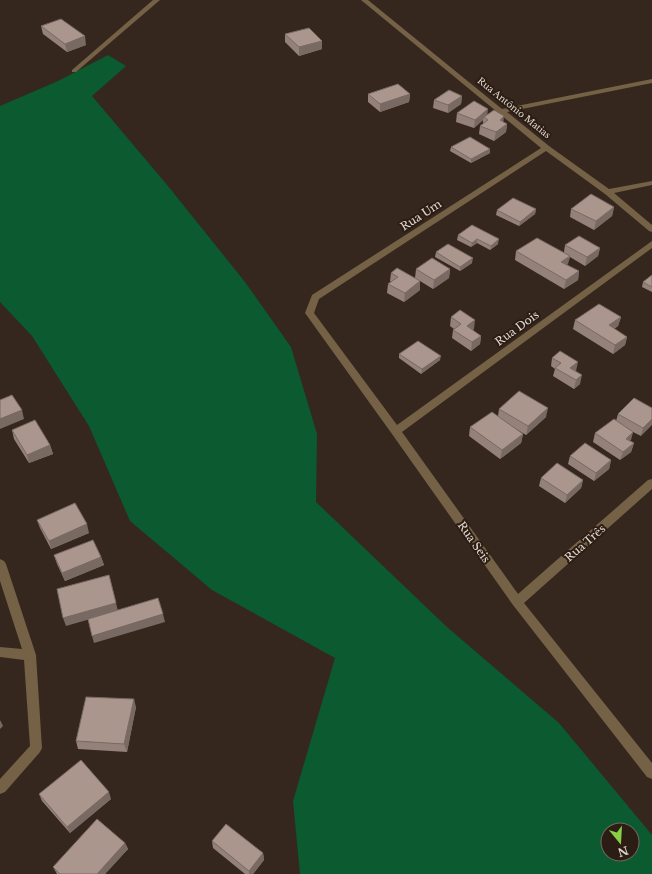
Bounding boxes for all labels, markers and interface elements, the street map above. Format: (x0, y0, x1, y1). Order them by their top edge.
street label: Rua Antônio Matias (476, 75, 553, 140)
street label: Rua Um (398, 196, 444, 233)
street label: Rua Dois (492, 307, 542, 349)
street label: Rua Seis (455, 519, 493, 565)
street label: Rua Três (562, 522, 608, 564)
north arrow (600, 822, 640, 862)
text: N (615, 843, 630, 860)

